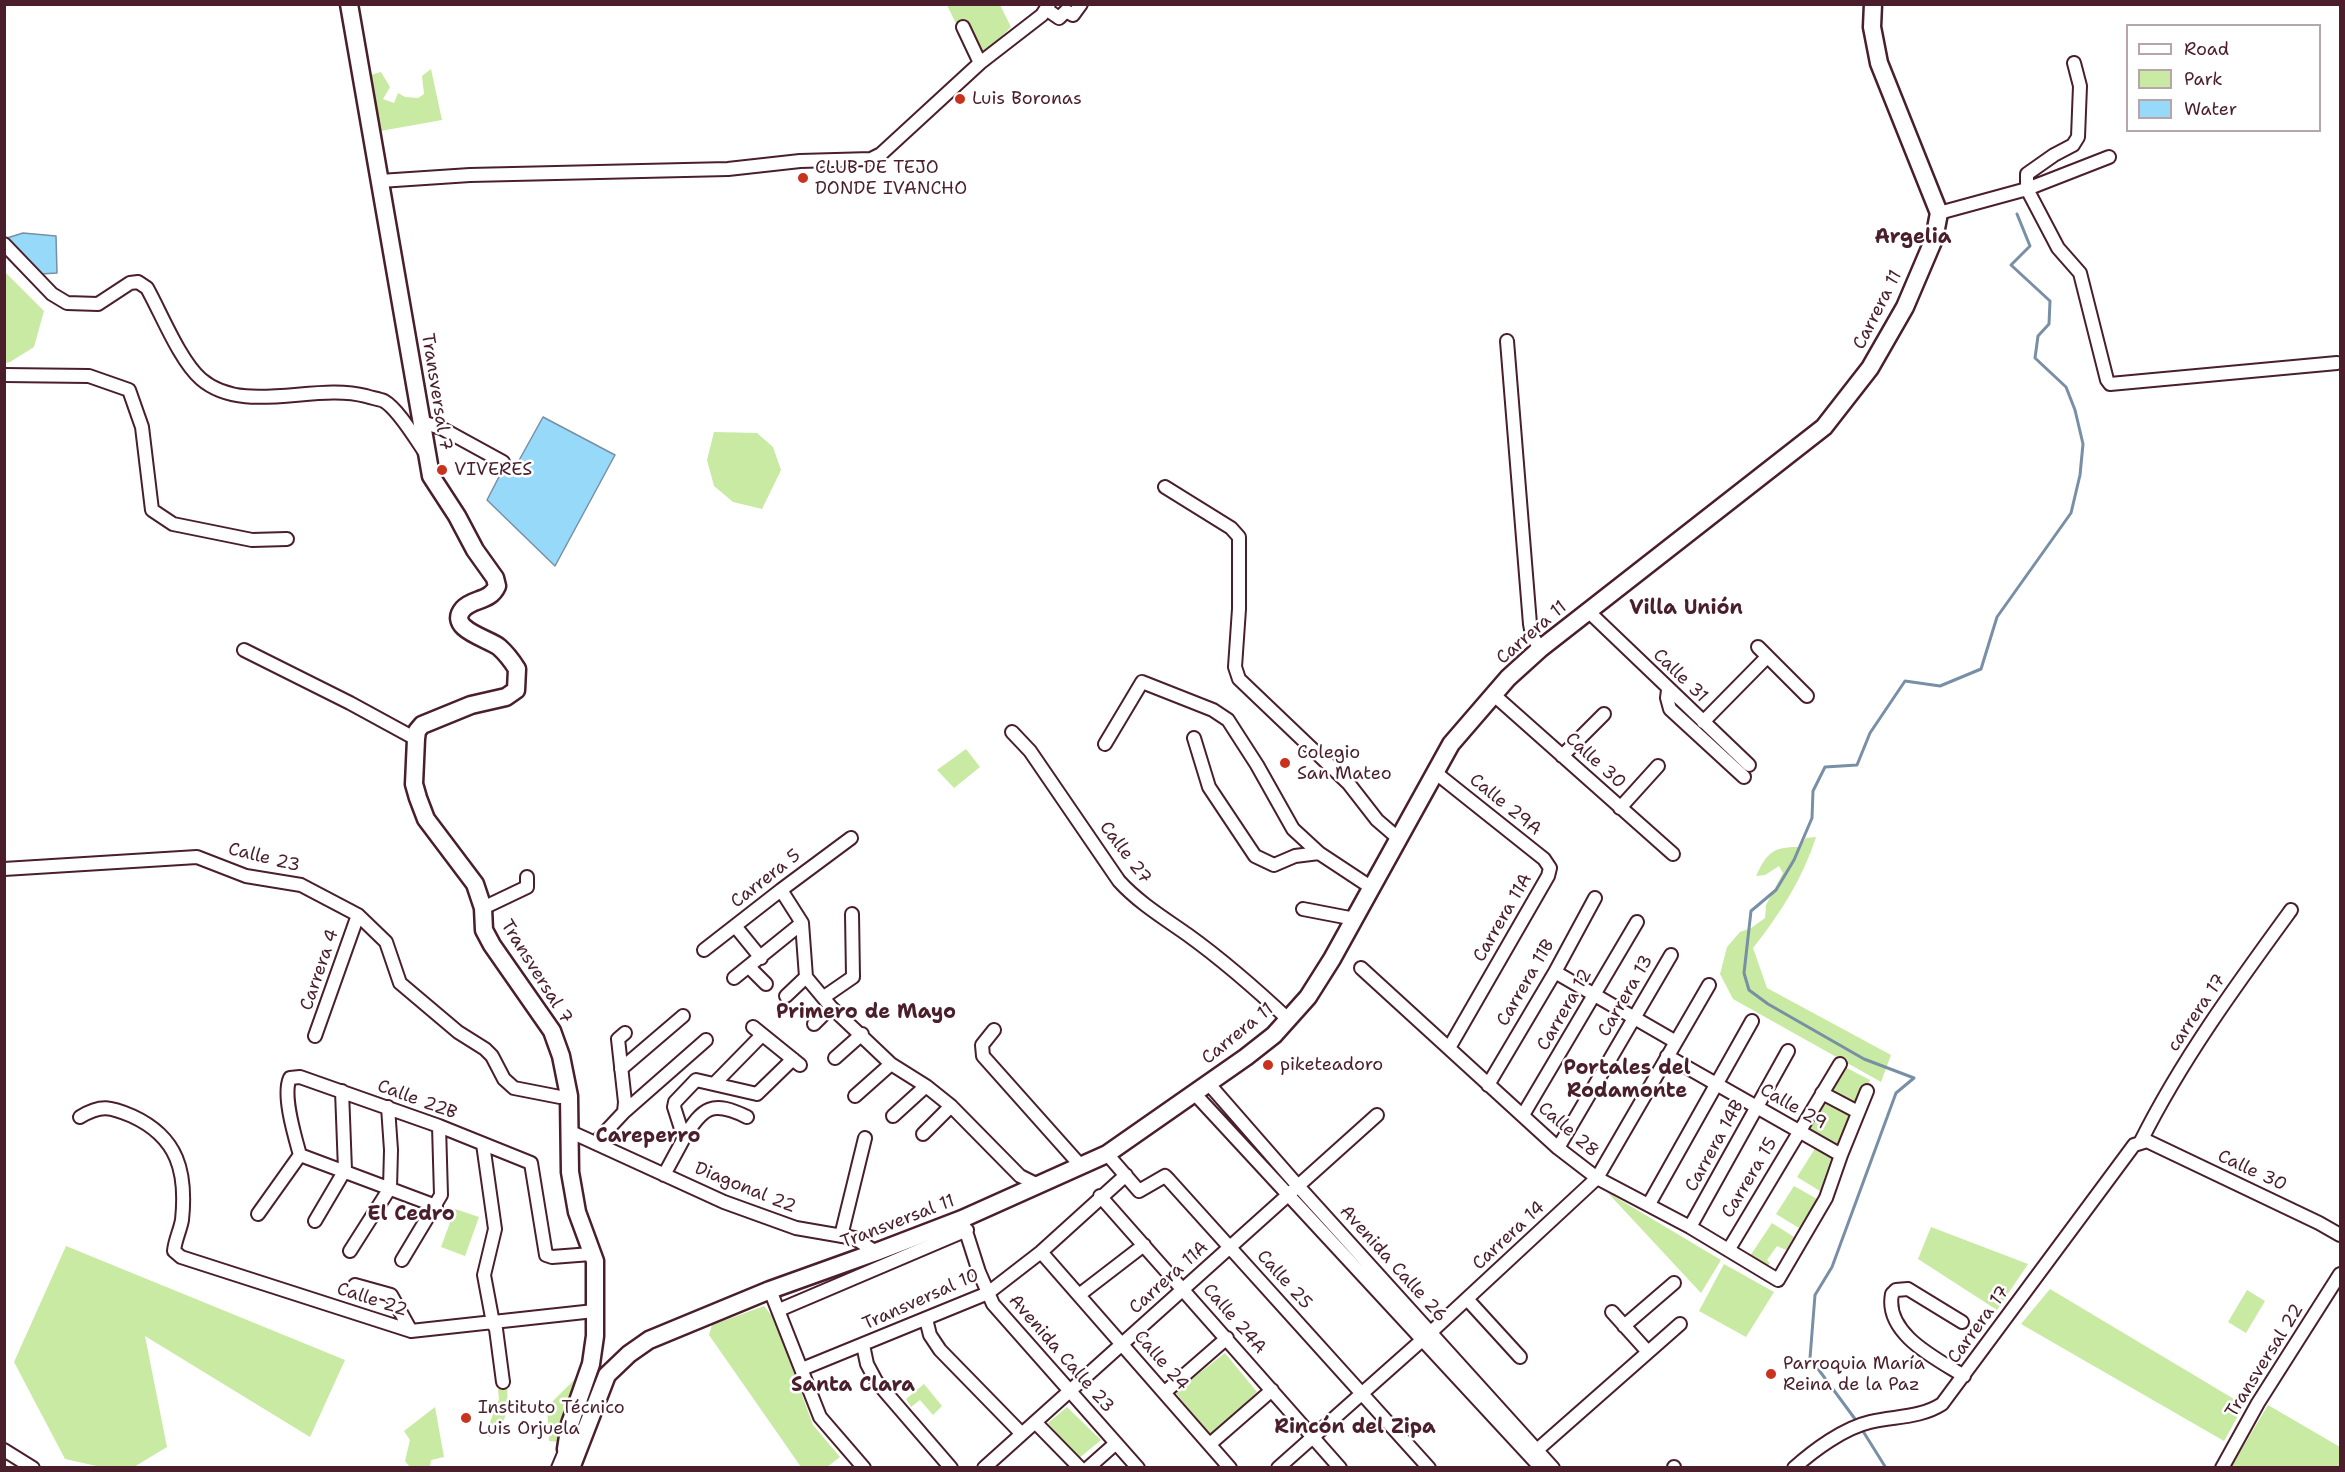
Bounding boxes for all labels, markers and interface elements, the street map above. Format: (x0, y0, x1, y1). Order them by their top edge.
legend (2126, 24, 2321, 132)
text: Road (2184, 37, 2229, 61)
text: Park (2184, 67, 2223, 91)
place label: Luis Boronas (972, 88, 1082, 110)
marker: Luis Boronas (953, 92, 967, 106)
text: Water (2184, 97, 2237, 121)
place label: CLUB DE TEJO DONDE IVANCHO (815, 157, 967, 200)
marker: CLUB DE TEJO DONDE IVANCHO (796, 171, 810, 185)
district label: Argelia (1875, 226, 1951, 250)
street label: Carrera 11 (1849, 267, 1907, 353)
street label: Transversal 7 (416, 332, 456, 452)
place label: VIVERES (454, 459, 532, 481)
marker: VIVERES (435, 463, 449, 477)
street label: Carrera 11 (1492, 597, 1572, 669)
district label: Villa Unión (1629, 597, 1743, 621)
street label: Calle 31 (1648, 645, 1712, 707)
street label: Calle 30 (1560, 728, 1630, 794)
place label: Colegio San Mateo (1297, 742, 1392, 784)
marker: Colegio San Mateo (1278, 756, 1292, 770)
street label: Calle 29A (1465, 769, 1545, 841)
street label: Calle 27 (1094, 817, 1156, 889)
street label: Calle 23 (226, 839, 302, 877)
street label: Carrera 5 (727, 845, 805, 913)
street label: Carrera 11A (1469, 870, 1537, 966)
street label: Transversal 7 (495, 916, 577, 1028)
street label: Carrera 4 (296, 927, 344, 1013)
street label: Carrera 11B (1492, 936, 1560, 1030)
street label: Carrera 13 (1594, 951, 1658, 1041)
street label: Carrera 12 (1533, 965, 1597, 1055)
street label: carrera 17 (2163, 970, 2231, 1056)
street label: Carrera 11 (1198, 999, 1278, 1069)
district label: Primero de Mayo (776, 1001, 956, 1025)
place label: piketeadoro (1280, 1054, 1383, 1076)
district label: Portales del Rodamonte (1563, 1057, 1691, 1104)
marker: piketeadoro (1261, 1058, 1275, 1072)
street label: Calle 22B (374, 1076, 460, 1124)
street label: Calle 29 (1756, 1079, 1830, 1135)
street label: Carrera 14B (1681, 1096, 1749, 1196)
street label: Calle 28 (1533, 1098, 1603, 1162)
district label: Careperro (595, 1125, 701, 1149)
street label: Carrera 15 (1718, 1134, 1782, 1222)
street label: Calle 30 (2214, 1146, 2290, 1196)
street label: Diagonal 22 (691, 1158, 799, 1218)
street label: Transversal 11 (838, 1190, 958, 1254)
street label: Carrera 14 (1468, 1197, 1550, 1275)
street label: Avenida Calle 26 (1335, 1201, 1451, 1327)
district label: El Cedro (367, 1203, 455, 1227)
street label: Carrera 11A (1125, 1237, 1213, 1319)
street label: Calle 25 (1252, 1246, 1316, 1314)
street label: Transversal 10 (859, 1265, 983, 1335)
street label: Calle 22 (334, 1278, 410, 1322)
street label: Calle 24A (1198, 1279, 1270, 1359)
street label: Carrera 17 (1944, 1282, 2014, 1368)
street label: Avenida Calle 23 (1004, 1290, 1118, 1418)
street label: Transversal 22 (2221, 1300, 2309, 1422)
street label: Calle 24 (1129, 1326, 1193, 1396)
place label: Parroquia María Reina de la Paz (1783, 1353, 1925, 1396)
marker: Parroquia María Reina de la Paz (1764, 1367, 1778, 1381)
district label: Santa Clara (791, 1374, 915, 1398)
place label: Instituto Técnico Luis Orjuela (478, 1397, 625, 1440)
marker: Instituto Técnico Luis Orjuela (459, 1411, 473, 1425)
district label: Rincón del Zipa (1274, 1416, 1436, 1440)

